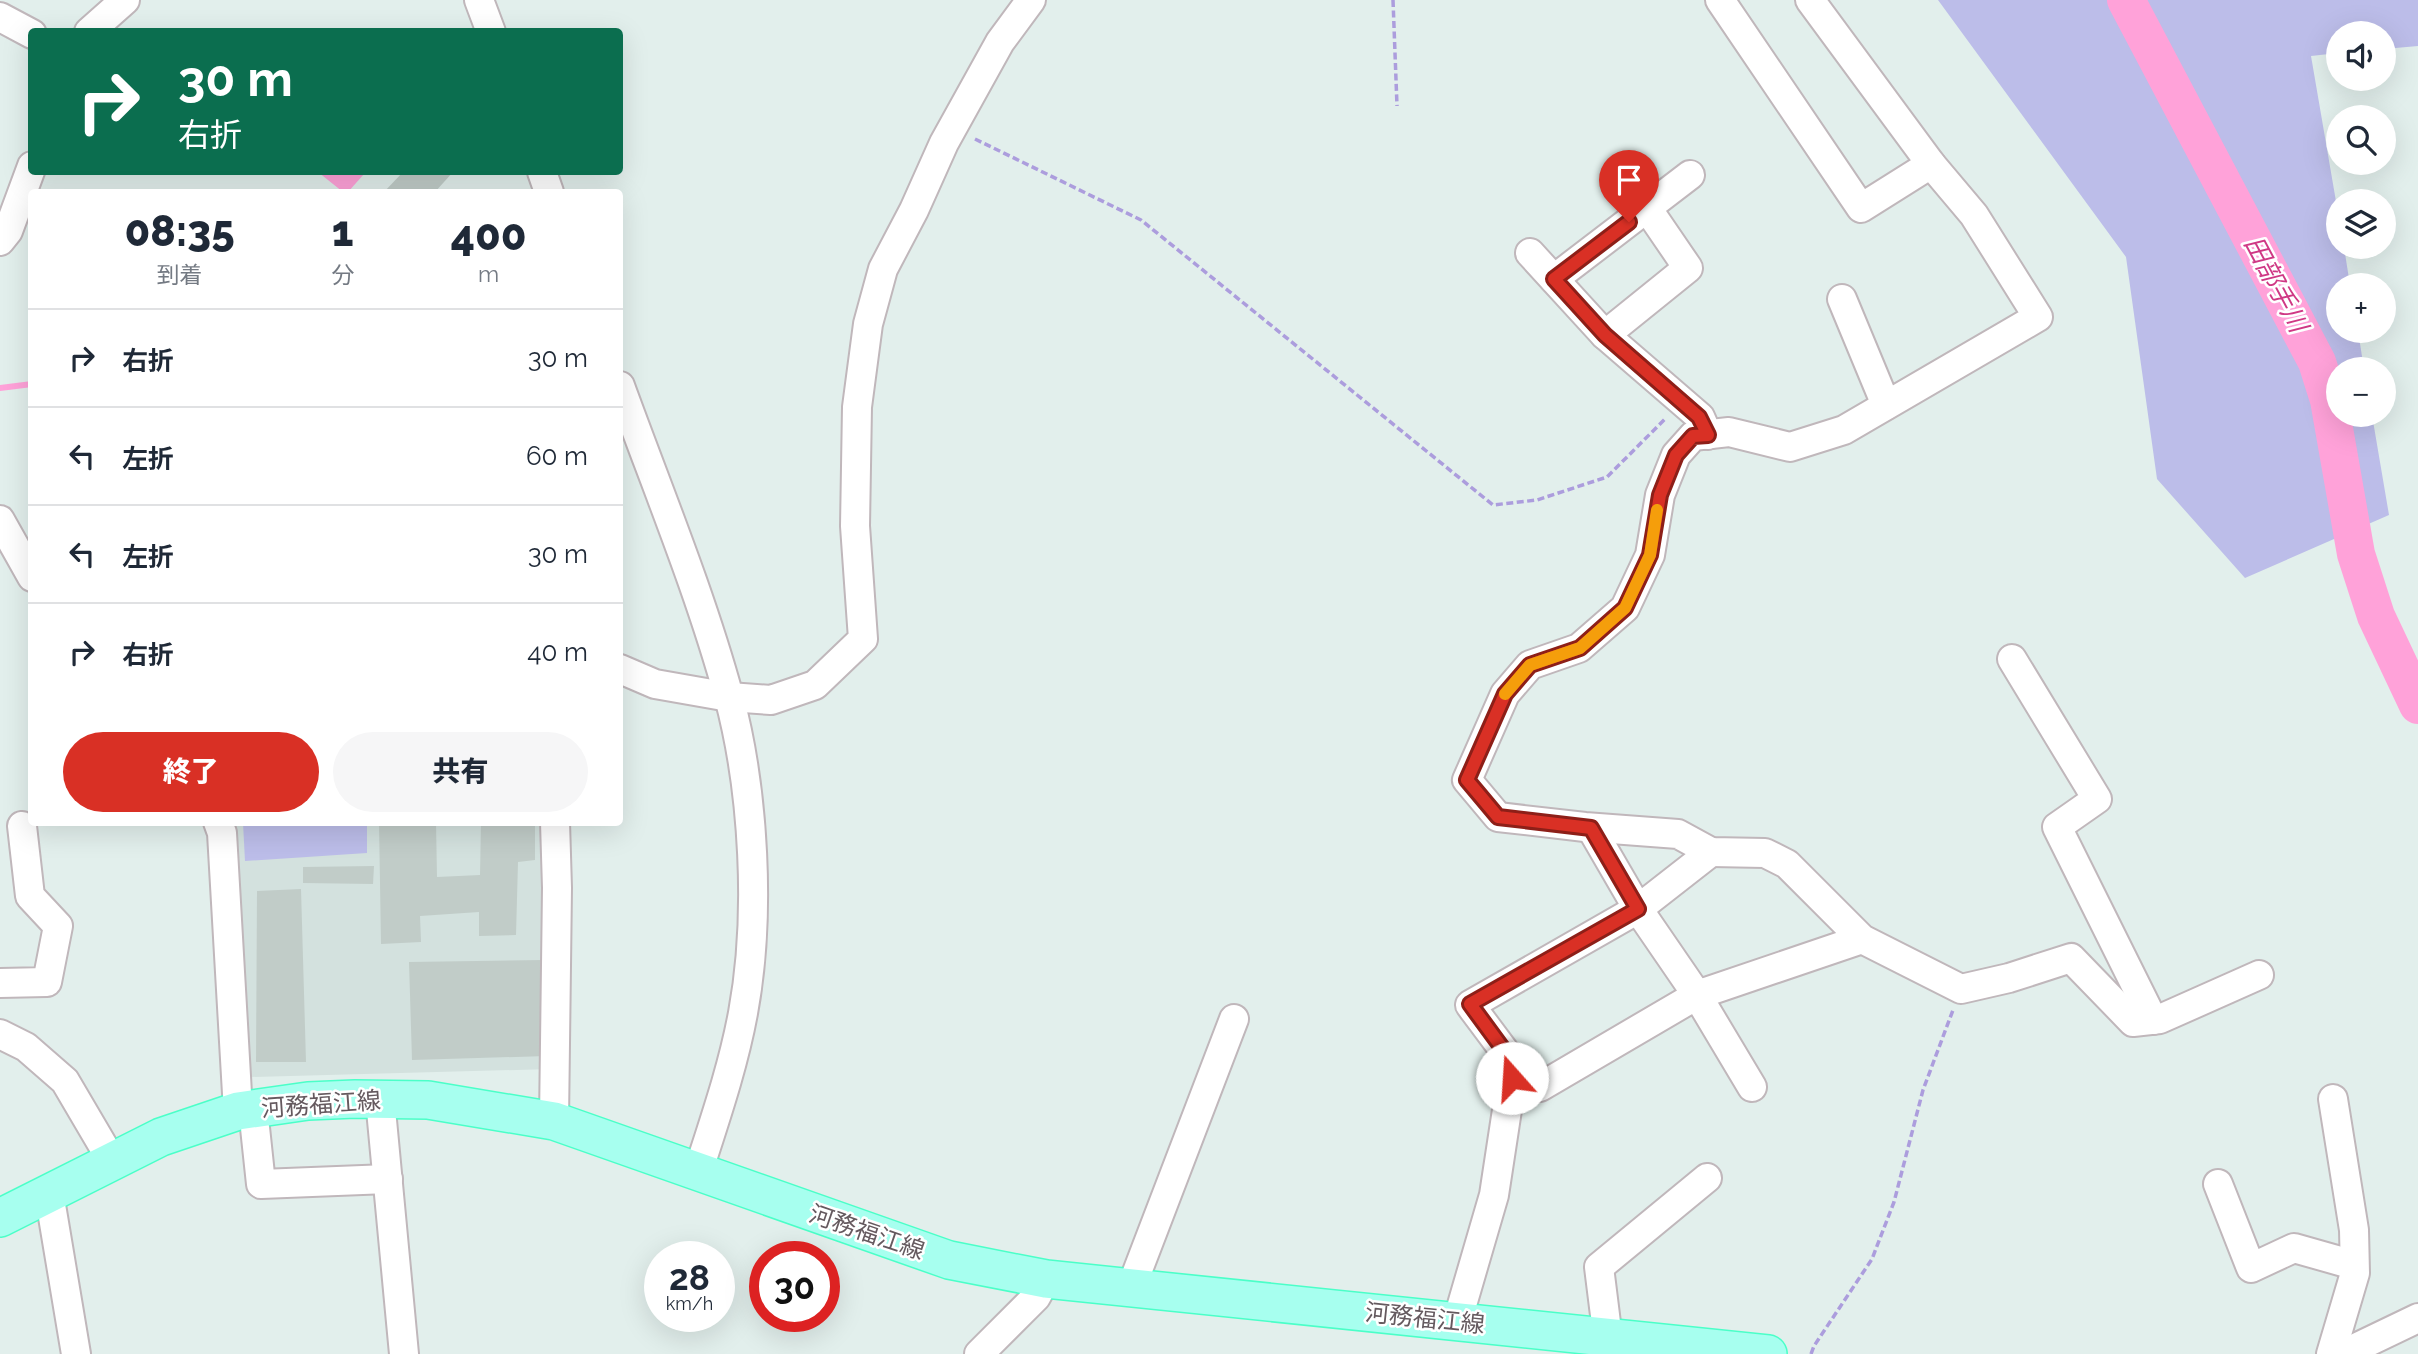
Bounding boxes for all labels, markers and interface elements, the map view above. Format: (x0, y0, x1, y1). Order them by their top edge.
map controls (2326, 21, 2396, 427)
button: sound (2326, 21, 2396, 91)
text: 30 m (178, 50, 293, 107)
icon: right (63, 56, 154, 147)
button: search (2326, 105, 2396, 175)
text: 右折 (178, 116, 242, 153)
pin (1599, 150, 1659, 222)
icon: arrive (1610, 161, 1648, 199)
button: layers (2326, 189, 2396, 259)
text: 08:35 (125, 207, 235, 256)
text: 1 (332, 207, 354, 256)
text: 400 (451, 211, 526, 260)
water label: 田部手川 (2238, 231, 2315, 340)
text: m (478, 260, 499, 287)
text: 到着 (157, 261, 203, 288)
text: 分 (331, 261, 354, 288)
button: + (2326, 273, 2396, 343)
icon: right (63, 339, 101, 377)
text: 30 m (528, 343, 588, 373)
text: 右折 (122, 346, 174, 376)
button: − (2326, 357, 2396, 427)
icon: left (63, 437, 101, 475)
text: 60 m (526, 441, 588, 471)
text: 左折 (122, 444, 174, 474)
icon: left (63, 535, 101, 573)
text: 30 m (528, 539, 588, 569)
text: 左折 (122, 542, 174, 572)
icon: right (63, 633, 101, 671)
text: 40 m (527, 637, 588, 667)
text: 右折 (122, 640, 174, 670)
button: 終了 (63, 732, 319, 812)
button: 共有 (333, 732, 588, 812)
position arrow (1475, 1041, 1549, 1115)
street label: 河務福江線 (260, 1085, 382, 1123)
street label: 河務福江線 (806, 1199, 928, 1265)
speed limit sign: 30 (749, 1241, 840, 1332)
text: 28 (669, 1257, 710, 1298)
text: km/h (666, 1293, 713, 1314)
street label: 河務福江線 (1364, 1297, 1486, 1339)

